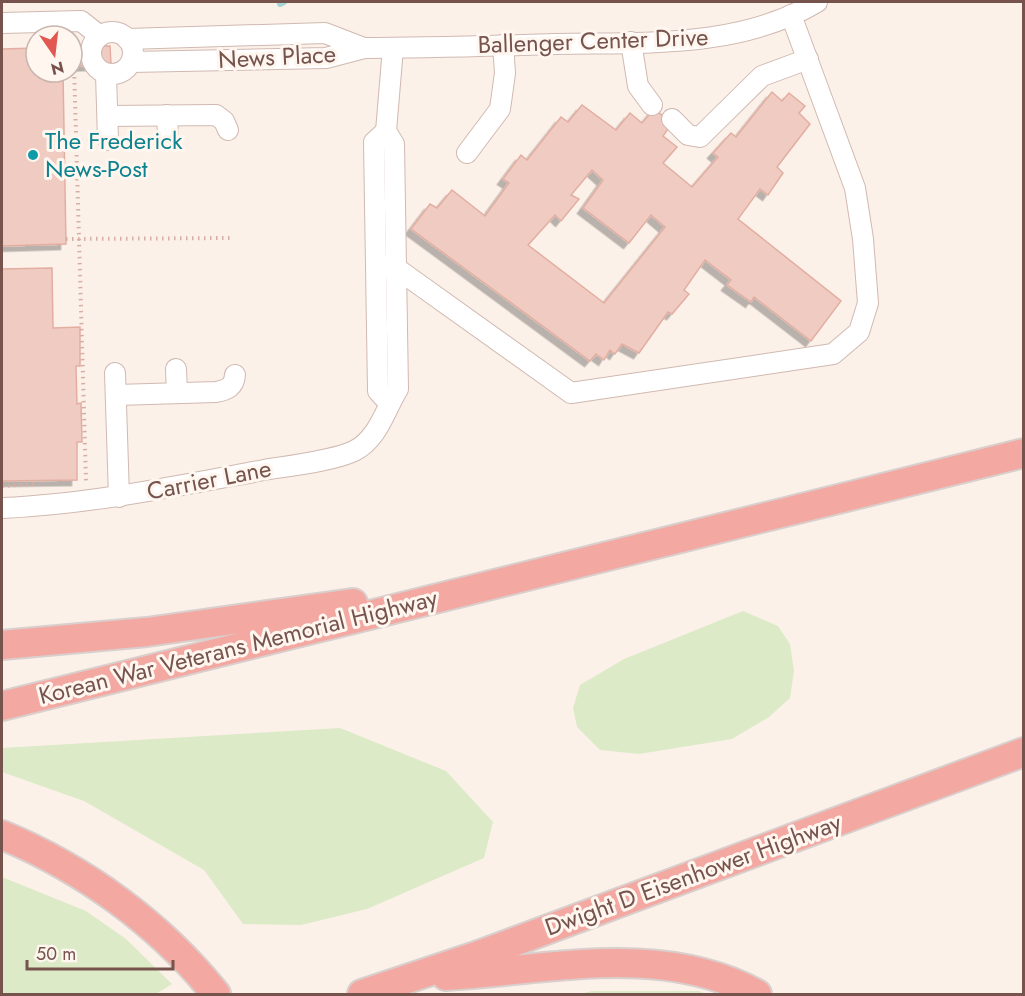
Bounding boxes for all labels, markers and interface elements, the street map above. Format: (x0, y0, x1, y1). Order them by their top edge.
street label: Ballenger Center Drive (477, 19, 709, 62)
north arrow (24, 24, 84, 84)
street label: News Place (217, 36, 337, 77)
text: N (49, 55, 66, 81)
place label: The Frederick News-Post (45, 123, 183, 186)
marker: The Frederick News-Post (26, 148, 40, 162)
street label: Carrier Lane (144, 450, 274, 509)
street label: Korean War Veterans Memorial Highway (35, 580, 441, 713)
street label: Dwight D Eisenhower Highway (540, 804, 846, 945)
scale bar (27, 933, 172, 971)
text: 50 m (36, 941, 76, 967)

